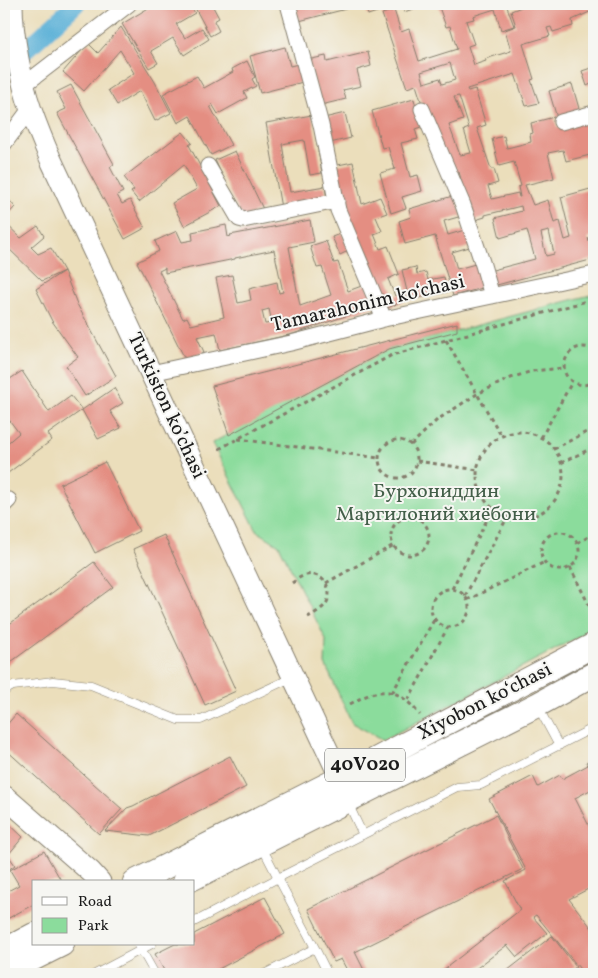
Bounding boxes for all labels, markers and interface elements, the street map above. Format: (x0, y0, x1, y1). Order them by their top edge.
street label: Tamarahonim koʻchasi (268, 268, 468, 340)
street label: Turkiston ko’chasi (120, 328, 212, 484)
park label: Бурхониддин Маргилоний хиёбони (336, 478, 536, 529)
street label: Xiyobon koʻchasi (413, 656, 557, 748)
road number: 40V020 (325, 748, 405, 782)
legend (32, 880, 195, 946)
text: Road (78, 892, 112, 913)
text: Park (78, 916, 109, 937)

